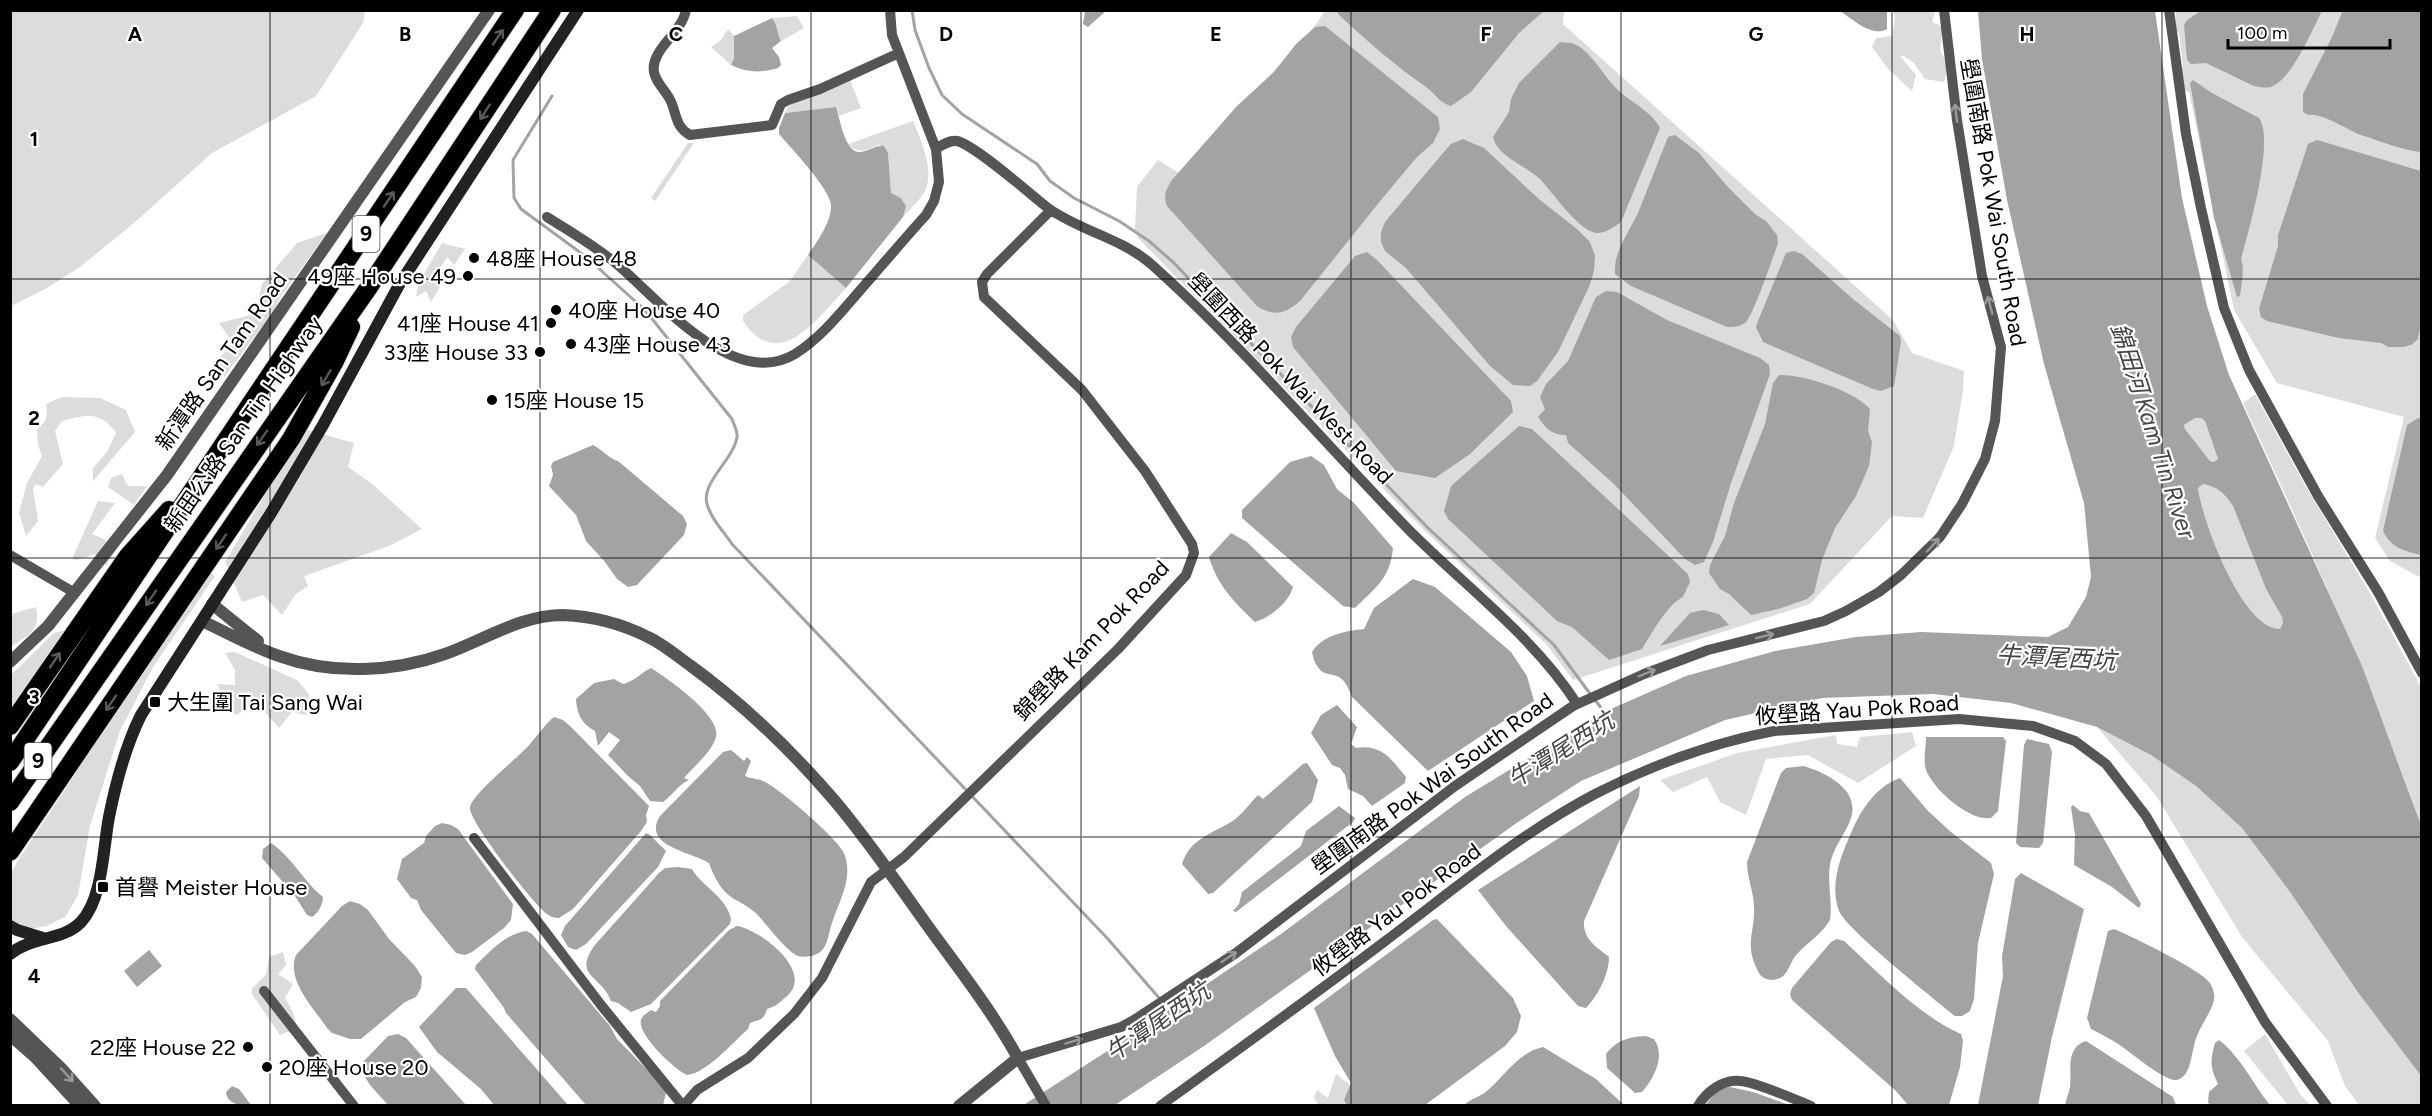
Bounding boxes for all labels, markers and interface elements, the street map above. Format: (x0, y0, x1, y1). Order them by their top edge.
scale bar (2228, 12, 2390, 50)
text: A (128, 22, 143, 46)
text: B (399, 22, 411, 46)
text: C (669, 22, 683, 46)
text: D (939, 22, 953, 46)
text: E (1210, 22, 1222, 46)
text: F (1480, 22, 1492, 46)
text: G (1749, 22, 1764, 46)
text: H (2020, 22, 2035, 46)
text: 100 m (2237, 22, 2287, 44)
one-way arrow (492, 29, 504, 45)
street label: 壆圍南路 Pok Wai South Road (1955, 56, 2032, 348)
one-way arrow (479, 103, 491, 120)
one-way arrow (1951, 104, 1962, 124)
text: 1 (30, 127, 38, 151)
one-way arrow (383, 191, 395, 207)
road number: 9 (352, 216, 380, 252)
place label: 48座 House 48 (486, 245, 637, 272)
marker: 48座 House 48 (467, 251, 481, 265)
place label: 49座 House 49 (307, 263, 456, 290)
street label: 新潭路 San Tam Road (150, 267, 293, 455)
street label: 壆圍西路 Pok Wai West Road (1182, 267, 1399, 490)
marker: 49座 House 49 (461, 269, 475, 283)
one-way arrow (1984, 296, 1995, 315)
place label: 40座 House 40 (568, 297, 720, 324)
marker: 40座 House 40 (549, 303, 563, 317)
place label: 41座 House 41 (397, 310, 539, 337)
street label: 新田公路 San Tin Highway (159, 311, 328, 537)
marker: 41座 House 41 (544, 316, 558, 330)
water label: 錦田河 Kam Tin River (2105, 319, 2202, 543)
place label: 43座 House 43 (583, 331, 731, 358)
marker: 43座 House 43 (564, 337, 578, 351)
place label: 33座 House 33 (383, 339, 528, 366)
marker: 33座 House 33 (533, 345, 547, 359)
one-way arrow (320, 369, 332, 386)
place label: 15座 House 15 (504, 387, 644, 414)
marker: 15座 House 15 (485, 393, 499, 407)
text: 2 (28, 406, 40, 430)
one-way arrow (256, 429, 268, 445)
one-way arrow (215, 533, 227, 549)
one-way arrow (1926, 538, 1940, 553)
street label: 錦壆路 Kam Pok Road (1008, 555, 1175, 726)
one-way arrow (145, 589, 157, 605)
one-way arrow (1755, 630, 1774, 641)
water label: 牛潭尾西坑 (1995, 640, 2120, 675)
one-way arrow (49, 652, 61, 669)
one-way arrow (1638, 667, 1656, 678)
text: 3 (28, 685, 40, 709)
street label: 壆圍南路 Pok Wai South Road (1306, 687, 1558, 880)
place label: 大生圍 Tai Sang Wai (167, 689, 363, 716)
street label: 攸壆路 Yau Pok Road (1754, 689, 1960, 730)
one-way arrow (105, 694, 117, 711)
marker: 大生圍 Tai Sang Wai (148, 695, 162, 709)
water label: 牛潭尾西坑 (1502, 704, 1622, 794)
road number: 9 (24, 743, 51, 779)
street label: 攸壆路 Yau Pok Road (1307, 837, 1486, 982)
place label: 首譽 Meister House (115, 874, 307, 901)
marker: 首譽 Meister House (96, 880, 110, 894)
one-way arrow (1220, 951, 1237, 963)
text: 4 (28, 964, 41, 988)
water label: 牛潭尾西坑 (1100, 974, 1218, 1067)
place label: 22座 House 22 (90, 1034, 236, 1061)
one-way arrow (1064, 1035, 1083, 1046)
marker: 22座 House 22 (241, 1040, 255, 1054)
place label: 20座 House 20 (279, 1054, 429, 1081)
marker: 20座 House 20 (260, 1060, 274, 1074)
one-way arrow (60, 1067, 74, 1082)

